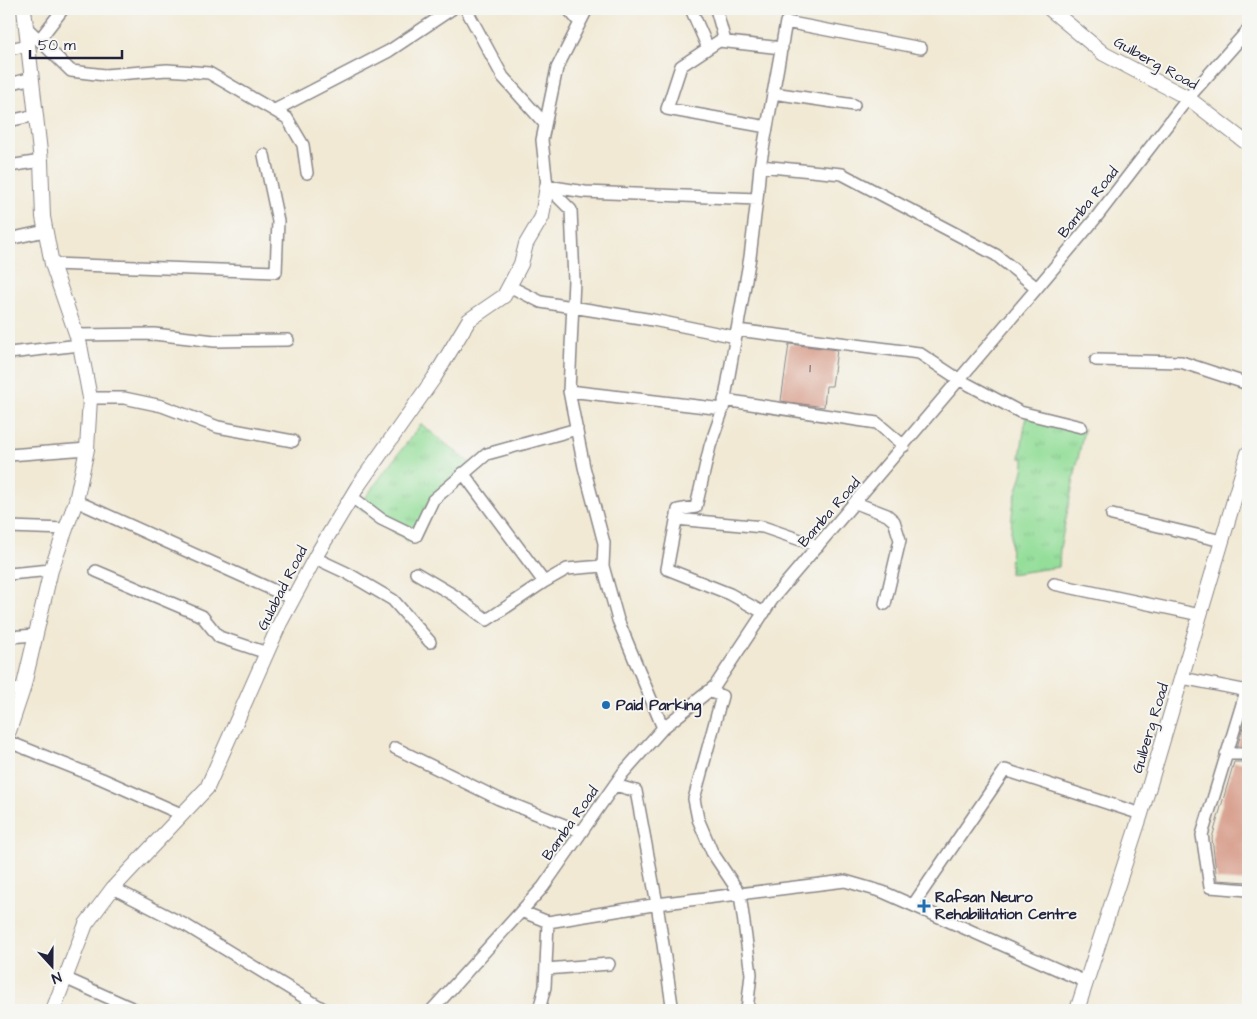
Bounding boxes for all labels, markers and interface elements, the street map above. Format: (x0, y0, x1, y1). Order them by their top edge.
scale bar (30, 28, 122, 60)
street label: Gulberg Road (1109, 32, 1202, 96)
text: 50 m (38, 35, 76, 56)
street label: Bamba Road (1053, 162, 1124, 243)
house number: 1 (809, 360, 811, 377)
street label: Bamba Road (793, 473, 866, 552)
street label: Gulabad Road (252, 542, 313, 634)
street label: Gulberg Road (1127, 680, 1175, 776)
place label: Paid Parking (616, 695, 702, 718)
marker: Paid Parking (600, 699, 612, 711)
street label: Bamba Road (537, 782, 604, 865)
place label: Rafsan Neuro Rehabilitation Centre (935, 887, 1077, 925)
marker: Rafsan Neuro Rehabilitation Centre (917, 899, 931, 913)
north arrow (28, 942, 78, 992)
text: N (48, 966, 64, 988)

